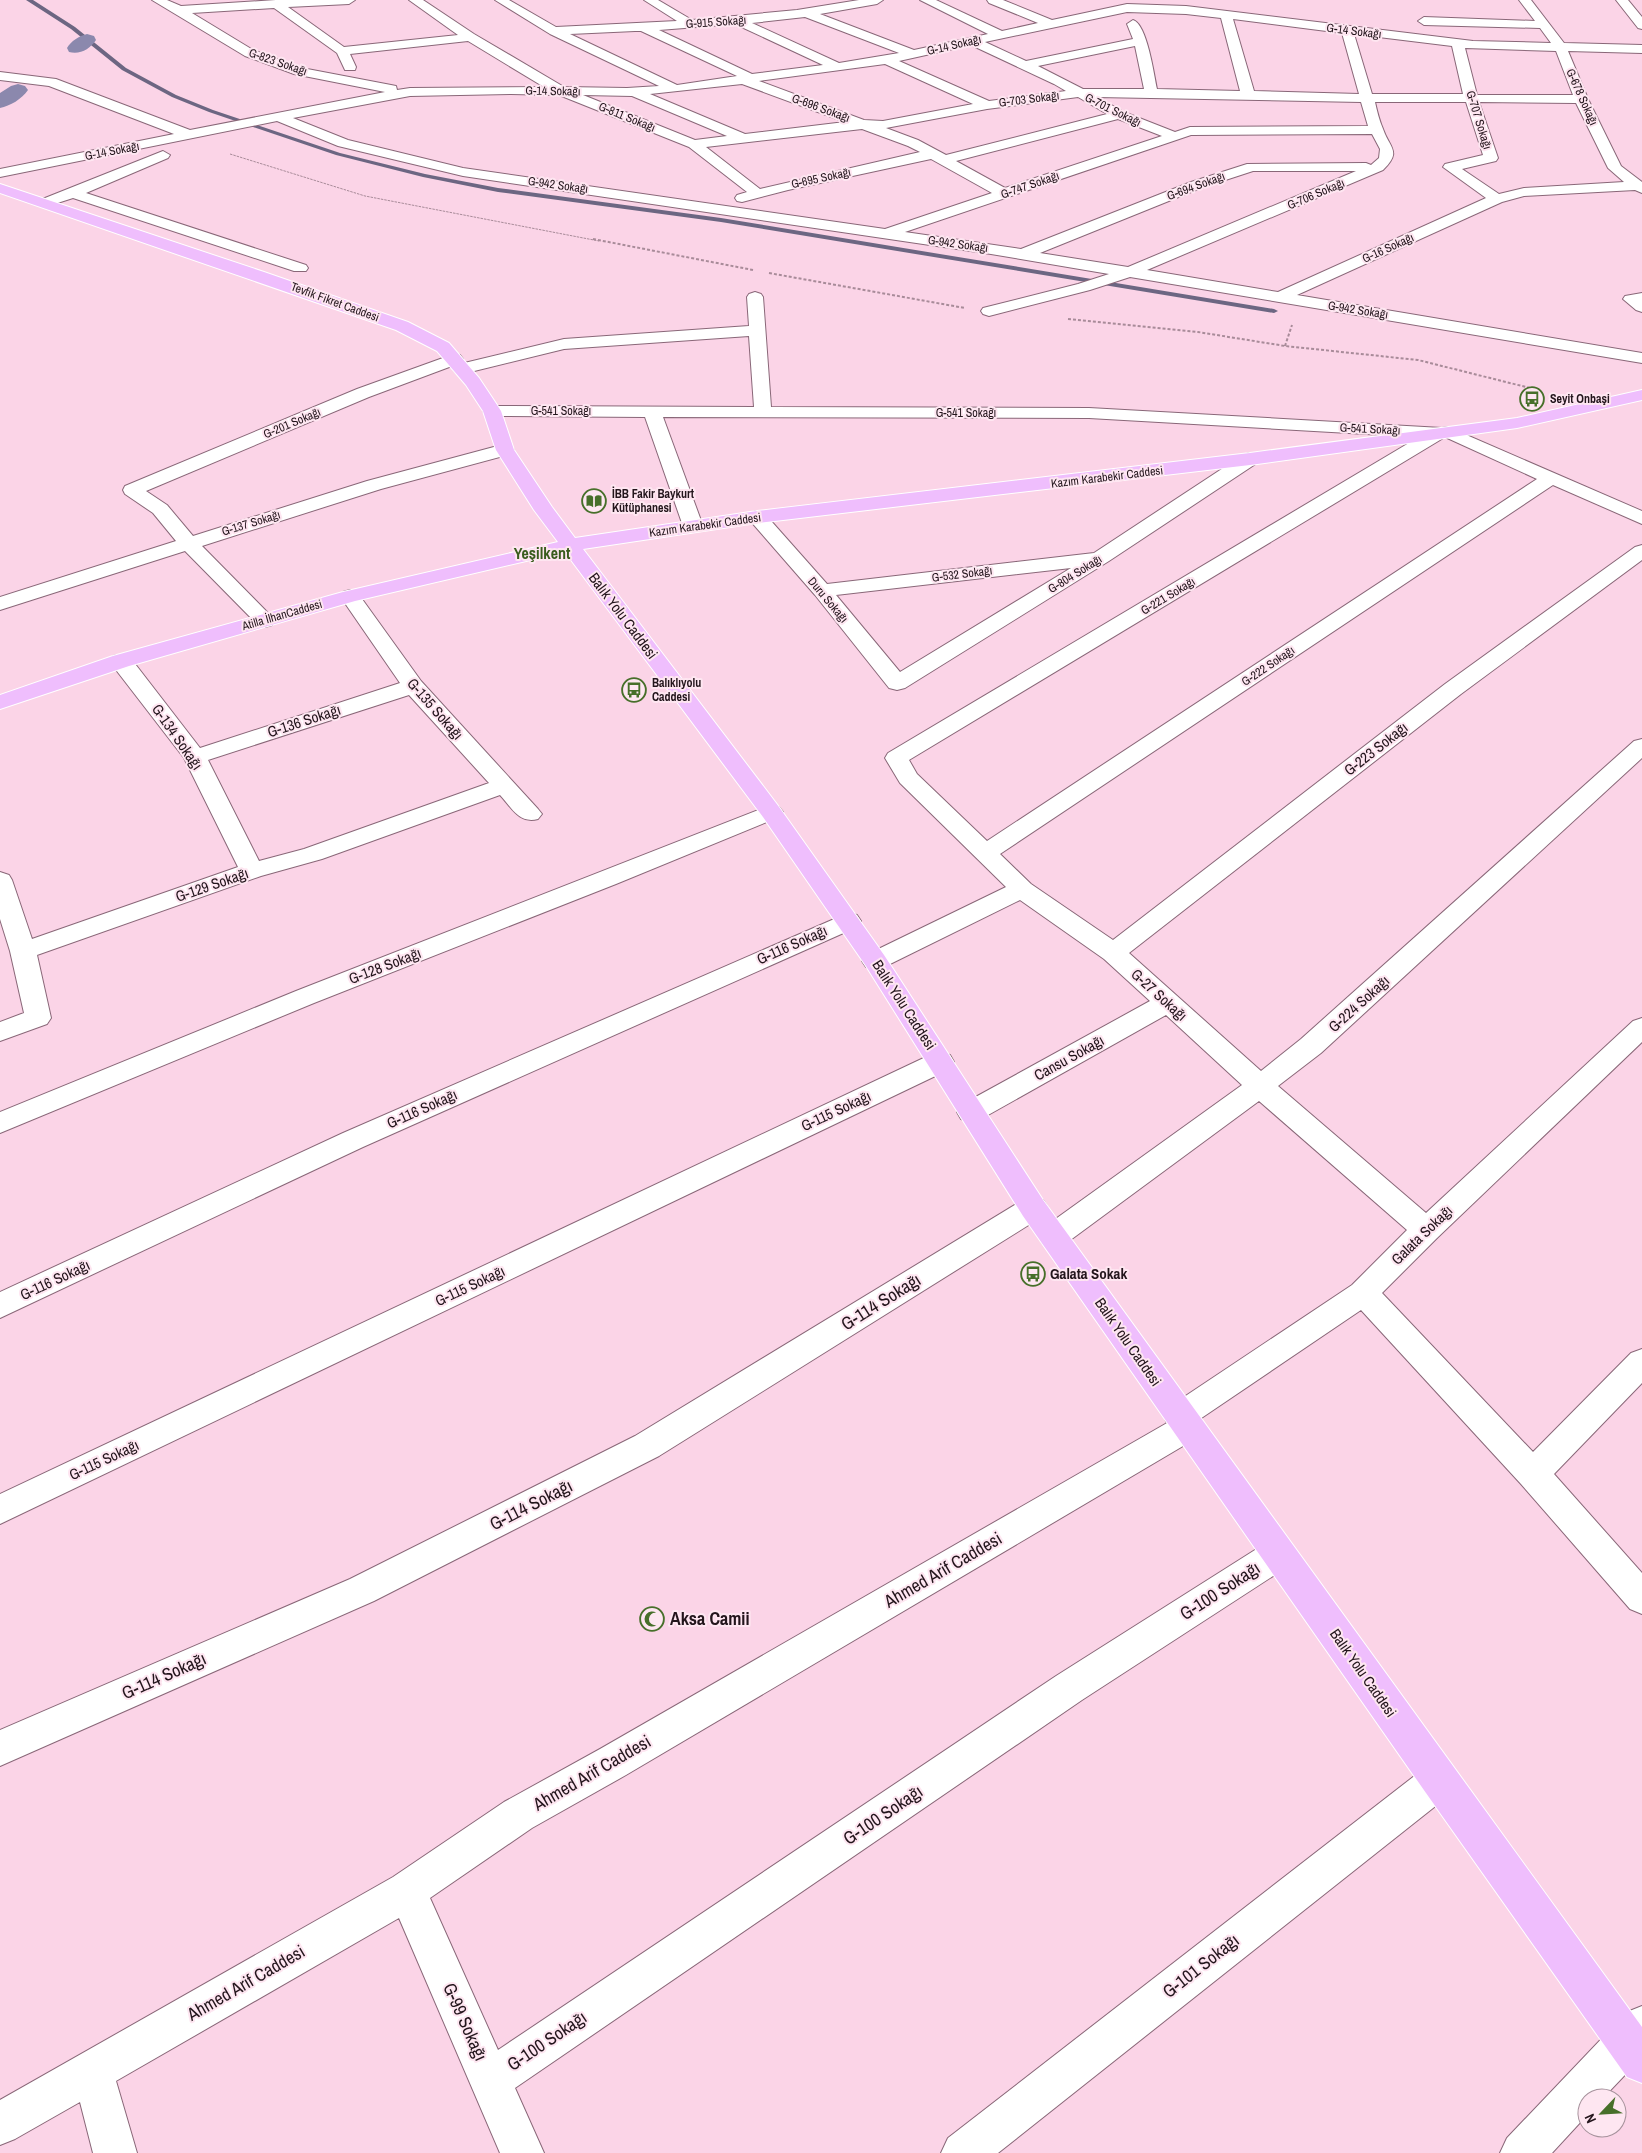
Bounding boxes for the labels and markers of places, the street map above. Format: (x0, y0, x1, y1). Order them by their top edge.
bus stop icon: Seyit Onbaşi (1519, 386, 1545, 412)
place label: Seyit Onbaşi (1550, 391, 1610, 407)
place label: İBB Fakir Baykurt Kütüphanesi (612, 486, 695, 516)
library icon: İBB Fakir Baykurt Kütüphanesi (581, 488, 607, 514)
place label: Balıklıyolu Caddesi (652, 675, 701, 705)
bus stop icon: Balıklıyolu Caddesi (621, 677, 647, 703)
bus stop icon: Galata Sokak (1020, 1261, 1046, 1287)
place label: Galata Sokak (1050, 1263, 1127, 1284)
mosque icon: Aksa Camii (639, 1606, 665, 1632)
place label: Aksa Camii (670, 1606, 750, 1631)

